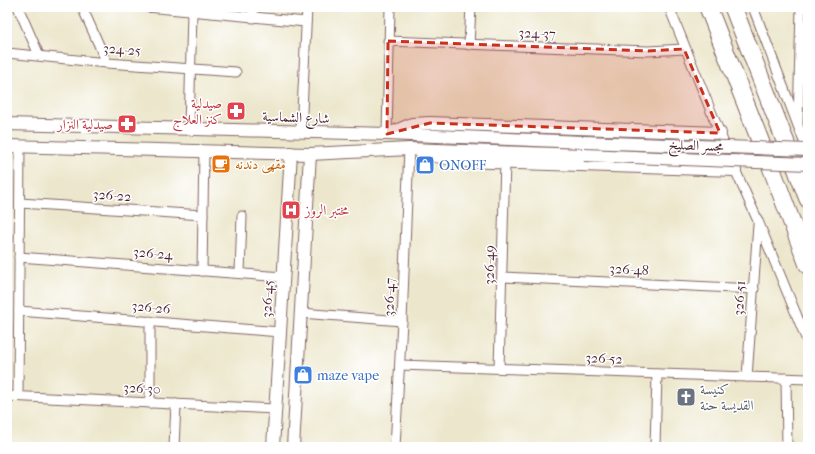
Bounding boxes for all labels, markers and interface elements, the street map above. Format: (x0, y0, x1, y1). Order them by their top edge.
street label: 324-37 (518, 24, 556, 43)
street label: 324-25 (102, 40, 142, 59)
place label: صيدلية كنز العلاج (173, 95, 222, 132)
pharmacy icon: صيدلية كنز العلاج (225, 100, 247, 122)
street label: شارع الشماسية (262, 108, 330, 130)
pharmacy icon: صيدلية النزار (116, 113, 138, 135)
place label: صيدلية النزار (55, 116, 113, 133)
street label: مجسر الصليخ (668, 136, 724, 159)
cafe icon: مقهى دندنه (210, 153, 232, 175)
shop icon: ONOFF (414, 154, 436, 176)
place label: مقهى دندنه (235, 156, 286, 174)
place label: ONOFF (439, 157, 487, 174)
street label: 326-22 (92, 186, 132, 205)
hospital icon: مختبر الروز (280, 199, 302, 221)
place label: مختبر الروز (303, 202, 349, 219)
street label: 326-24 (132, 243, 174, 264)
street label: 326-49 (481, 245, 498, 285)
street label: 326-48 (609, 260, 649, 279)
street label: 326-47 (380, 277, 399, 317)
street label: 326-45 (258, 280, 277, 318)
street label: 326-51 (730, 280, 749, 316)
street label: 326-26 (131, 297, 172, 318)
street label: 326-52 (585, 349, 623, 368)
shop icon: maze vape (292, 364, 314, 386)
place label: maze vape (317, 367, 379, 384)
street label: 326-30 (123, 379, 161, 398)
place label: كنيسة القديسة حنة (700, 381, 754, 414)
church icon: كنيسة القديسة حنة (675, 386, 697, 408)

